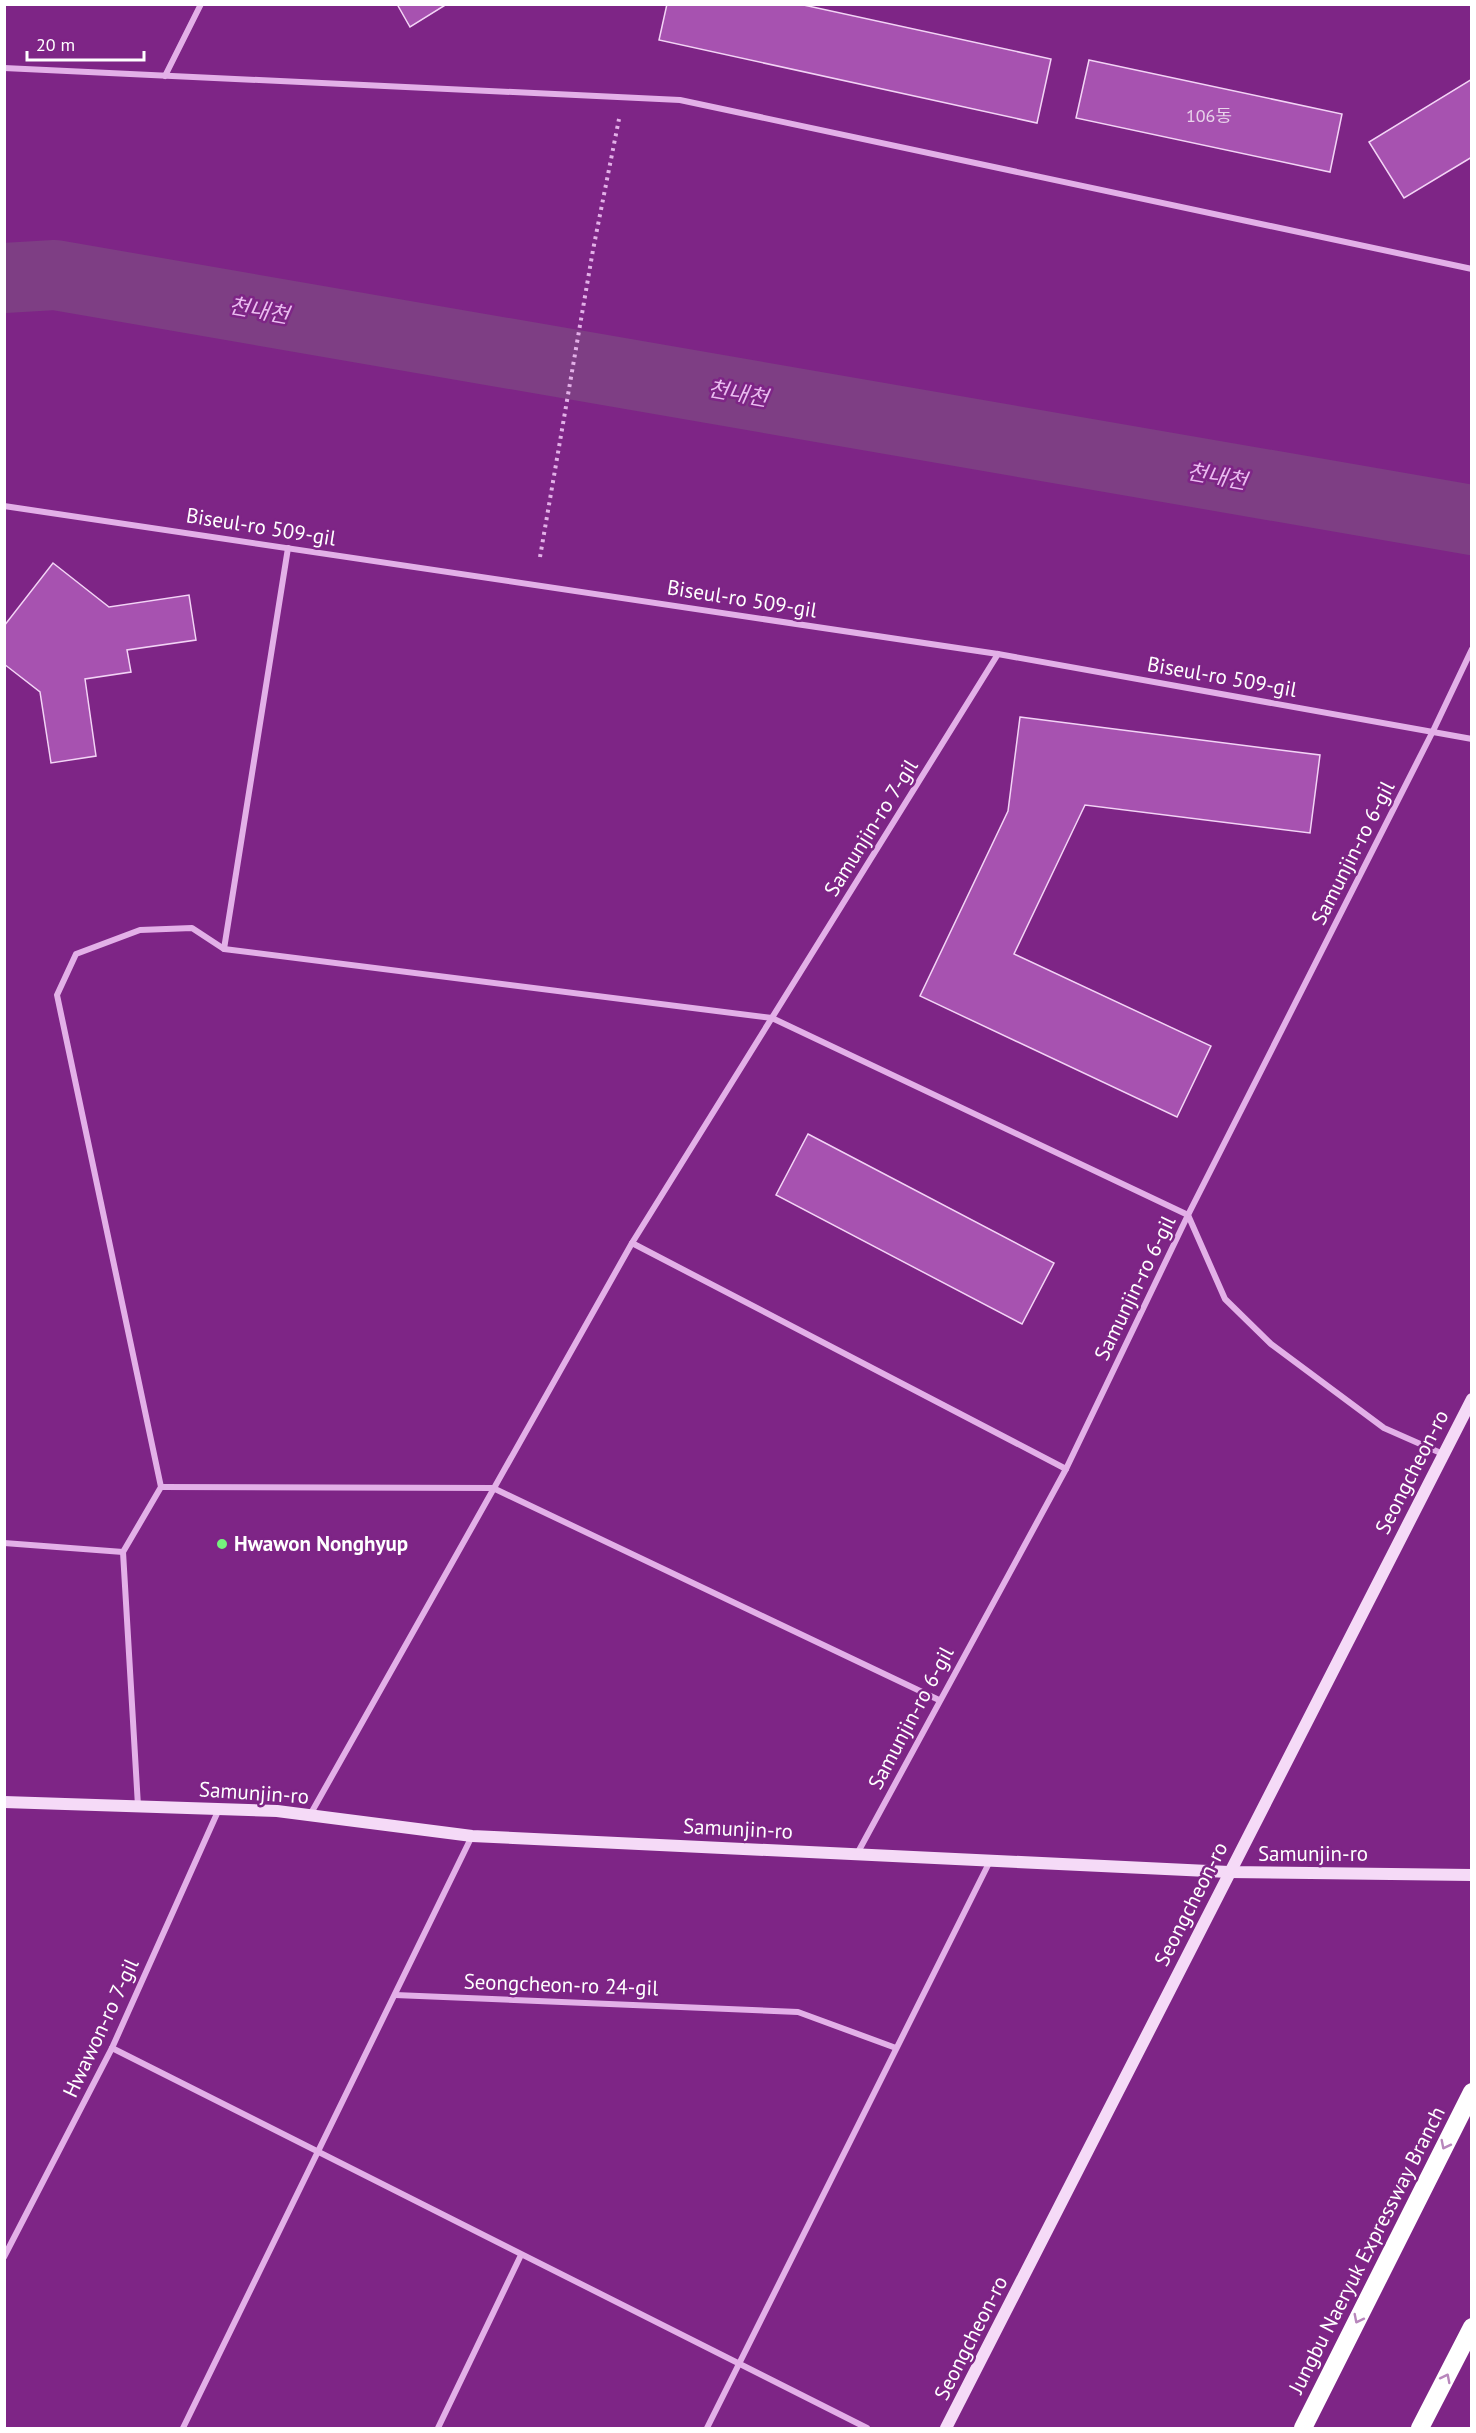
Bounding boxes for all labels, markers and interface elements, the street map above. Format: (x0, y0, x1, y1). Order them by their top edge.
scale bar (27, 24, 144, 62)
text: 20 m (36, 33, 75, 56)
house number: 106동 (1186, 104, 1232, 127)
water label: 천내천 (227, 291, 294, 330)
water label: 천내천 (706, 374, 773, 413)
water label: 천내천 (1185, 457, 1252, 496)
street label: Biseul-ro 509-gil (184, 501, 338, 552)
street label: Biseul-ro 509-gil (665, 573, 819, 624)
street label: Biseul-ro 509-gil (1145, 650, 1299, 703)
street label: Samunjin-ro 7-gil (818, 754, 923, 901)
street label: Samunjin-ro 6-gil (1305, 776, 1400, 929)
street label: Samunjin-ro 6-gil (1088, 1211, 1181, 1365)
street label: Seongcheon-ro (1369, 1405, 1454, 1538)
place label: Hwawon Nonghyup (234, 1530, 408, 1557)
marker: Hwawon Nonghyup (215, 1537, 229, 1551)
street label: Samunjin-ro 6-gil (862, 1642, 960, 1794)
street label: Samunjin-ro (198, 1775, 310, 1810)
street label: Samunjin-ro (682, 1812, 794, 1845)
street label: Seongcheon-ro (1148, 1837, 1233, 1970)
street label: Samunjin-ro (1258, 1840, 1368, 1867)
street label: Hwawon-ro 7-gil (57, 1954, 145, 2102)
street label: Seongcheon-ro 24-gil (463, 1968, 659, 2001)
street label: Jungbu Naeryuk Expressway Branch (1282, 2102, 1451, 2399)
one-way arrow (1441, 2138, 1453, 2149)
street label: Seongcheon-ro (928, 2271, 1013, 2404)
one-way arrow (1354, 2313, 1365, 2324)
one-way arrow (1439, 2374, 1450, 2384)

